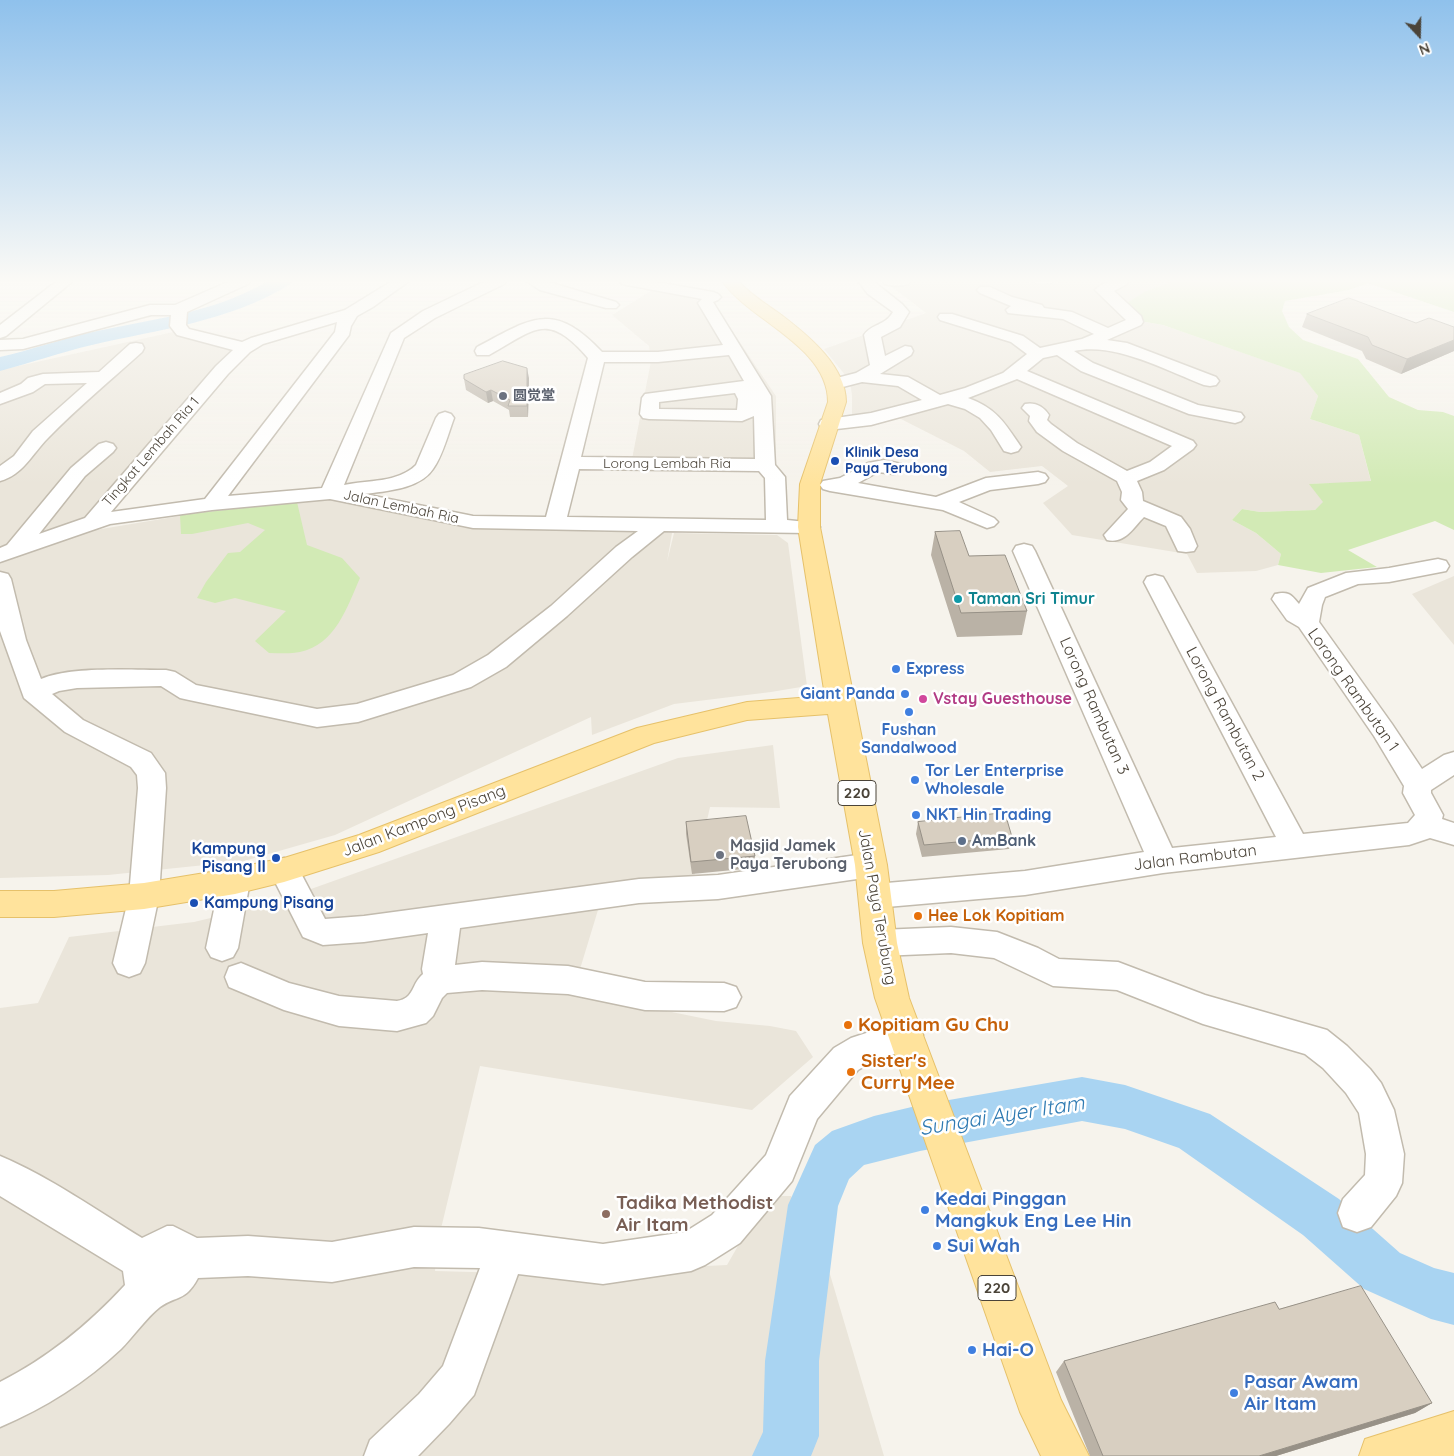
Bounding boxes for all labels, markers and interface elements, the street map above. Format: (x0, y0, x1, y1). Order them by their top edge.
north arrow (1394, 10, 1444, 60)
text: N (1416, 39, 1432, 59)
place label: 圆觉堂 (513, 388, 555, 404)
marker: 圆觉堂 (497, 390, 509, 402)
street label: Tingkat Lembah Ria 1 (99, 394, 203, 510)
place label: Klinik Desa Paya Terubong (845, 445, 948, 478)
marker: Klinik Desa Paya Terubong (829, 455, 841, 467)
street label: Lorong Lembah Ria (603, 456, 731, 472)
street label: Jalan Lembah Ria (342, 487, 460, 527)
place label: Taman Sri Timur (968, 589, 1095, 609)
marker: Taman Sri Timur (952, 593, 964, 605)
street label: Lorong Rambutan 1 (1303, 625, 1403, 755)
street label: Lorong Rambutan 3 (1055, 634, 1133, 778)
street label: Lorong Rambutan 2 (1182, 644, 1268, 784)
place label: Express (906, 659, 964, 679)
marker: Express (890, 663, 902, 675)
place label: Giant Panda (800, 684, 895, 704)
marker: Giant Panda (899, 688, 911, 700)
place label: Vstay Guesthouse (933, 689, 1072, 709)
marker: Vstay Guesthouse (917, 693, 929, 705)
marker: Fushan Sandalwood (903, 706, 915, 718)
place label: Fushan Sandalwood (861, 720, 957, 758)
place label: Tor Ler Enterprise Wholesale (925, 761, 1064, 799)
marker: Tor Ler Enterprise Wholesale (909, 774, 921, 786)
road number: 220 (838, 780, 876, 806)
street label: Jalan Kampong Pisang (340, 781, 508, 861)
place label: NKT Hin Trading (926, 805, 1051, 825)
marker: NKT Hin Trading (910, 809, 922, 821)
street label: Jalan Paya Terubung (854, 827, 900, 987)
place label: AmBank (972, 831, 1036, 851)
marker: AmBank (956, 835, 968, 847)
place label: Masjid Jamek Paya Terubong (730, 836, 847, 874)
place label: Kampung Pisang II (192, 839, 266, 877)
street label: Jalan Rambutan (1132, 841, 1258, 875)
marker: Masjid Jamek Paya Terubong (714, 849, 726, 861)
marker: Kampung Pisang II (270, 852, 282, 864)
place label: Kampung Pisang (204, 893, 334, 913)
marker: Kampung Pisang (188, 897, 200, 909)
place label: Hee Lok Kopitiam (928, 906, 1064, 926)
marker: Hee Lok Kopitiam (912, 910, 924, 922)
place label: Kopitiam Gu Chu (858, 1014, 1009, 1036)
marker: Kopitiam Gu Chu (842, 1019, 854, 1031)
place label: Sister's Curry Mee (861, 1050, 955, 1094)
marker: Sister's Curry Mee (845, 1066, 857, 1078)
water label: Sungai Ayer Itam (918, 1091, 1086, 1141)
place label: Kedai Pinggan Mangkuk Eng Lee Hin (935, 1188, 1131, 1232)
place label: Tadika Methodist Air Itam (616, 1192, 773, 1236)
marker: Kedai Pinggan Mangkuk Eng Lee Hin (919, 1204, 931, 1216)
marker: Tadika Methodist Air Itam (600, 1208, 612, 1220)
place label: Sui Wah (947, 1235, 1020, 1257)
marker: Sui Wah (931, 1240, 943, 1252)
road number: 220 (978, 1276, 1016, 1300)
place label: Hai-O (982, 1339, 1034, 1361)
marker: Hai-O (966, 1344, 978, 1356)
place label: Pasar Awam Air Itam (1244, 1371, 1358, 1415)
marker: Pasar Awam Air Itam (1228, 1387, 1240, 1399)

